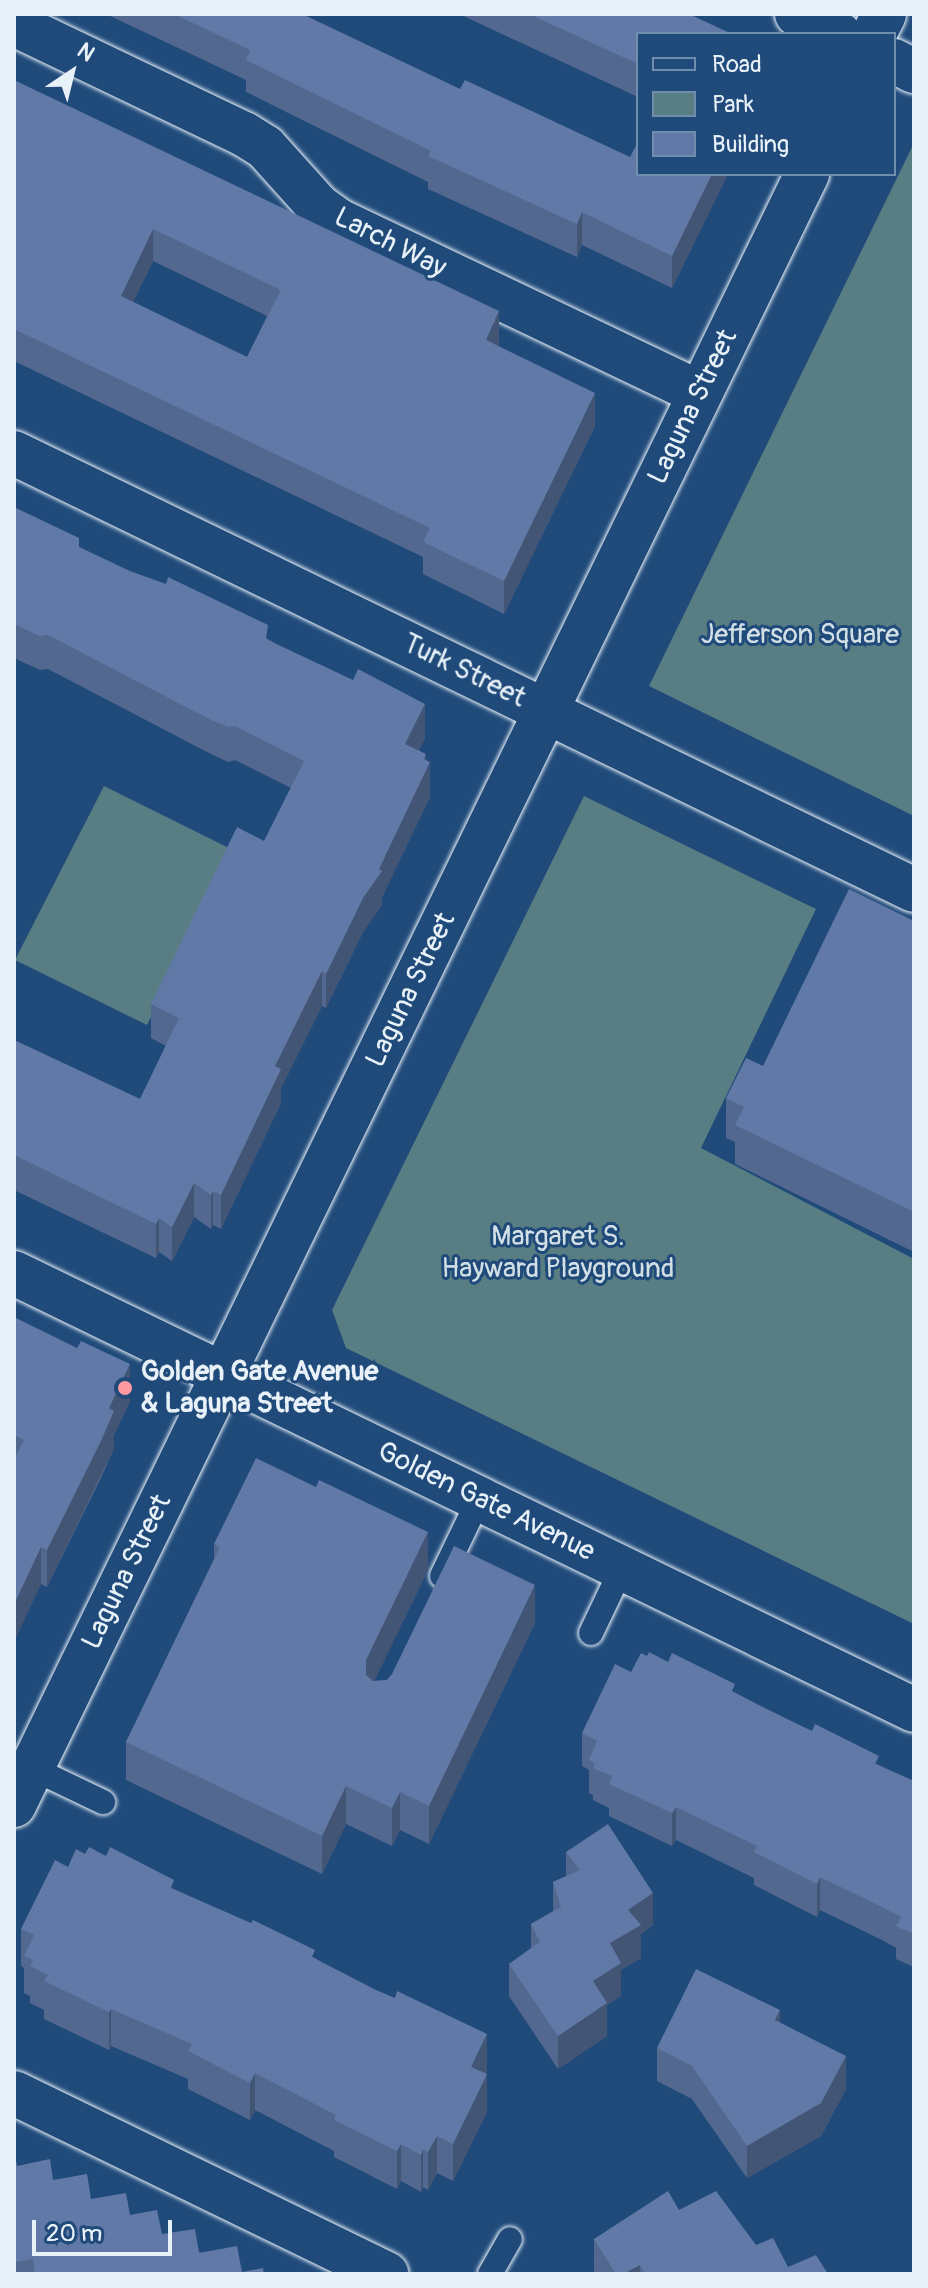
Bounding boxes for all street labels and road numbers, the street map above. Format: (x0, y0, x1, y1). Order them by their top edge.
street label: Larch Way (328, 201, 452, 285)
street label: Laguna Street (641, 324, 745, 490)
street label: Turk Street (397, 627, 531, 715)
street label: Laguna Street (359, 907, 463, 1073)
street label: Golden Gate Avenue (372, 1435, 600, 1569)
street label: Laguna Street (75, 1489, 179, 1655)

